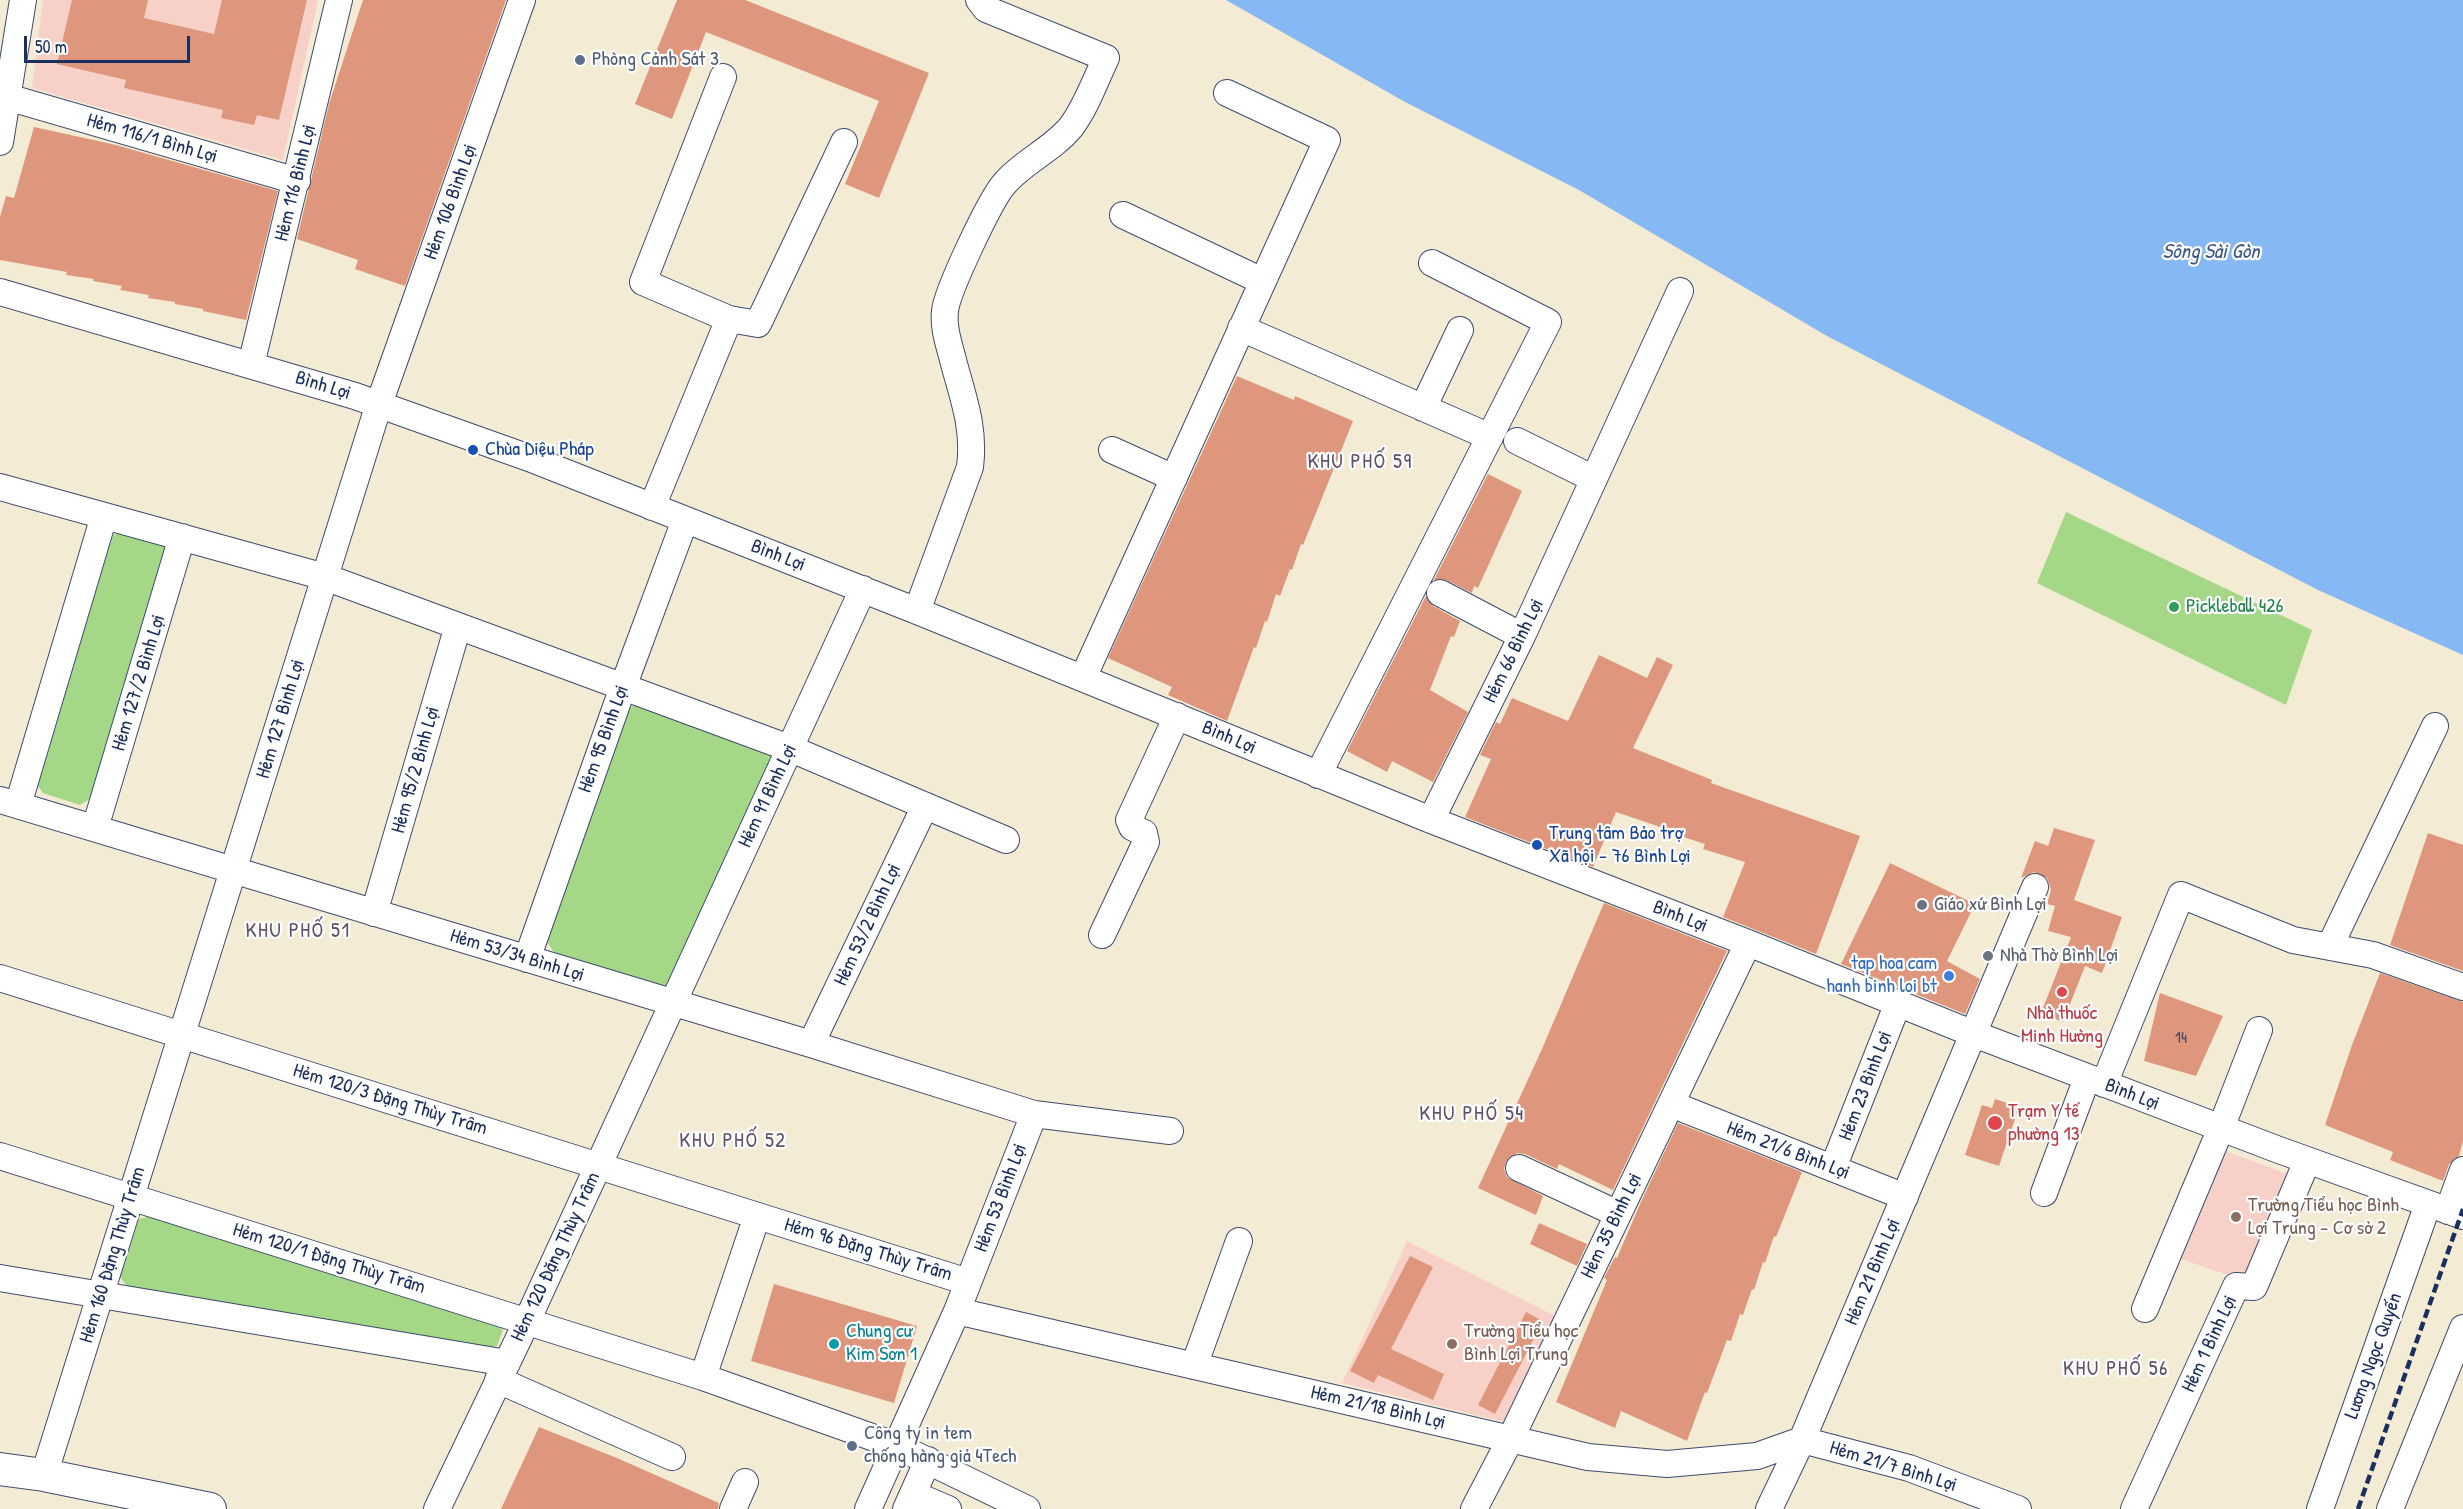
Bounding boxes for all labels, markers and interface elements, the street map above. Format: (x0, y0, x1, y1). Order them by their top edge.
scale bar (27, 24, 194, 62)
text: 50 m (35, 34, 67, 59)
place label: Phòng Cảnh Sát 3 (592, 48, 719, 72)
marker: Phòng Cảnh Sát 3 (573, 53, 587, 67)
street label: Hẻm 116/1 Bình Lợi (84, 109, 220, 169)
street label: Hẻm 116 Bình Lợi (270, 122, 322, 244)
street label: Hẻm 106 Bình Lợi (419, 141, 483, 263)
water label: Sông Sài Gòn (2162, 239, 2260, 265)
street label: Bình Lợi (292, 366, 354, 406)
place label: Chùa Diệu Pháp (485, 438, 594, 462)
marker: Chùa Diệu Pháp (466, 443, 480, 457)
district label: KHU PHỐ 59 (1307, 449, 1413, 475)
street label: Bình Lợi (747, 535, 809, 577)
street label: Hẻm 66 Bình Lợi (1479, 595, 1549, 707)
place label: Pickleball 426 (2186, 595, 2284, 619)
marker: Pickleball 426 (2167, 600, 2181, 614)
street label: Hẻm 127/2 Bình Lợi (107, 612, 171, 754)
street label: Hẻm 127 Bình Lợi (252, 657, 310, 781)
street label: Hẻm 95 Bình Lợi (573, 682, 635, 796)
street label: Hẻm 95/2 Bình Lợi (386, 704, 446, 836)
street label: Bình Lợi (1198, 716, 1260, 760)
street label: Hẻm 91 Bình Lợi (734, 740, 802, 852)
place label: Trung tâm Bảo trợ Xã hội - 76 Bình Lợi (1549, 822, 1691, 869)
marker: Trung tâm Bảo trợ Xã hội - 76 Bình Lợi (1530, 838, 1544, 852)
street label: Hẻm 53/2 Bình Lợi (829, 860, 907, 990)
place label: Giáo xứ Bình Lợi (1934, 893, 2047, 917)
street label: Bình Lợi (1649, 896, 1711, 938)
marker: Giáo xứ Bình Lợi (1915, 898, 1929, 912)
district label: KHU PHỐ 51 (245, 918, 351, 944)
street label: Hẻm 53/34 Bình Lợi (447, 924, 587, 988)
place label: Nhà Thờ Bình Lợi (2000, 944, 2119, 968)
marker: Nhà Thờ Bình Lợi (1981, 949, 1995, 963)
place label: tap hoa cam hanh binh loi bt (1826, 952, 1937, 999)
marker: tap hoa cam hanh binh loi bt (1942, 969, 1956, 983)
marker: Nhà thuốc Minh Hường (2055, 985, 2069, 999)
place label: Nhà thuốc Minh Hường (2021, 1002, 2103, 1049)
street label: Hẻm 23 Bình Lợi (1834, 1028, 1898, 1144)
house number: 14 (2175, 1029, 2187, 1049)
street label: Hẻm 120/3 Đặng Thùy Trâm (290, 1059, 490, 1141)
street label: Bình Lợi (2101, 1074, 2163, 1116)
place label: Trạm Y tế phường 13 (2008, 1100, 2080, 1147)
district label: KHU PHỐ 54 (1419, 1101, 1525, 1127)
marker: Trạm Y tế phường 13 (1986, 1114, 2004, 1132)
street label: Hẻm 21/6 Bình Lợi (1723, 1117, 1853, 1185)
district label: KHU PHỐ 52 (679, 1128, 787, 1154)
street label: Hẻm 53 Bình Lợi (969, 1140, 1033, 1256)
street label: Hẻm 160 Đặng Thùy Trâm (75, 1164, 151, 1346)
street label: Hẻm 120 Đặng Thùy Trâm (506, 1168, 606, 1346)
street label: Hẻm 35 Bình Lợi (1576, 1169, 1648, 1283)
place label: Trường Tiểu học Bình Lợi Trung - Cơ sở 2 (2248, 1194, 2399, 1241)
marker: Trường Tiểu học Bình Lợi Trung - Cơ sở 2 (2229, 1210, 2243, 1224)
street label: Hẻm 96 Đặng Thùy Trâm (781, 1213, 955, 1287)
street label: Hẻm 21 Bình Lợi (1840, 1215, 1906, 1329)
street label: Hẻm 120/1 Đặng Thùy Trâm (230, 1218, 428, 1300)
street label: Lương Ngọc Quyến (2340, 1290, 2408, 1422)
street label: Hẻm 1 Bình Lợi (2177, 1292, 2243, 1396)
place label: Chung cư Kim Sơn 1 (846, 1320, 917, 1367)
place label: Trường Tiểu học Bình Lợi Trung (1464, 1320, 1578, 1367)
marker: Chung cư Kim Sơn 1 (827, 1337, 841, 1351)
marker: Trường Tiểu học Bình Lợi Trung (1445, 1337, 1459, 1351)
district label: KHU PHỐ 56 (2063, 1356, 2169, 1382)
street label: Hẻm 21/18 Bình Lợi (1308, 1381, 1448, 1435)
place label: Công ty in tem chống hàng giả 4Tech (864, 1422, 1016, 1469)
street label: Hẻm 21/7 Bình Lợi (1826, 1436, 1960, 1498)
marker: Công ty in tem chống hàng giả 4Tech (845, 1439, 859, 1453)

